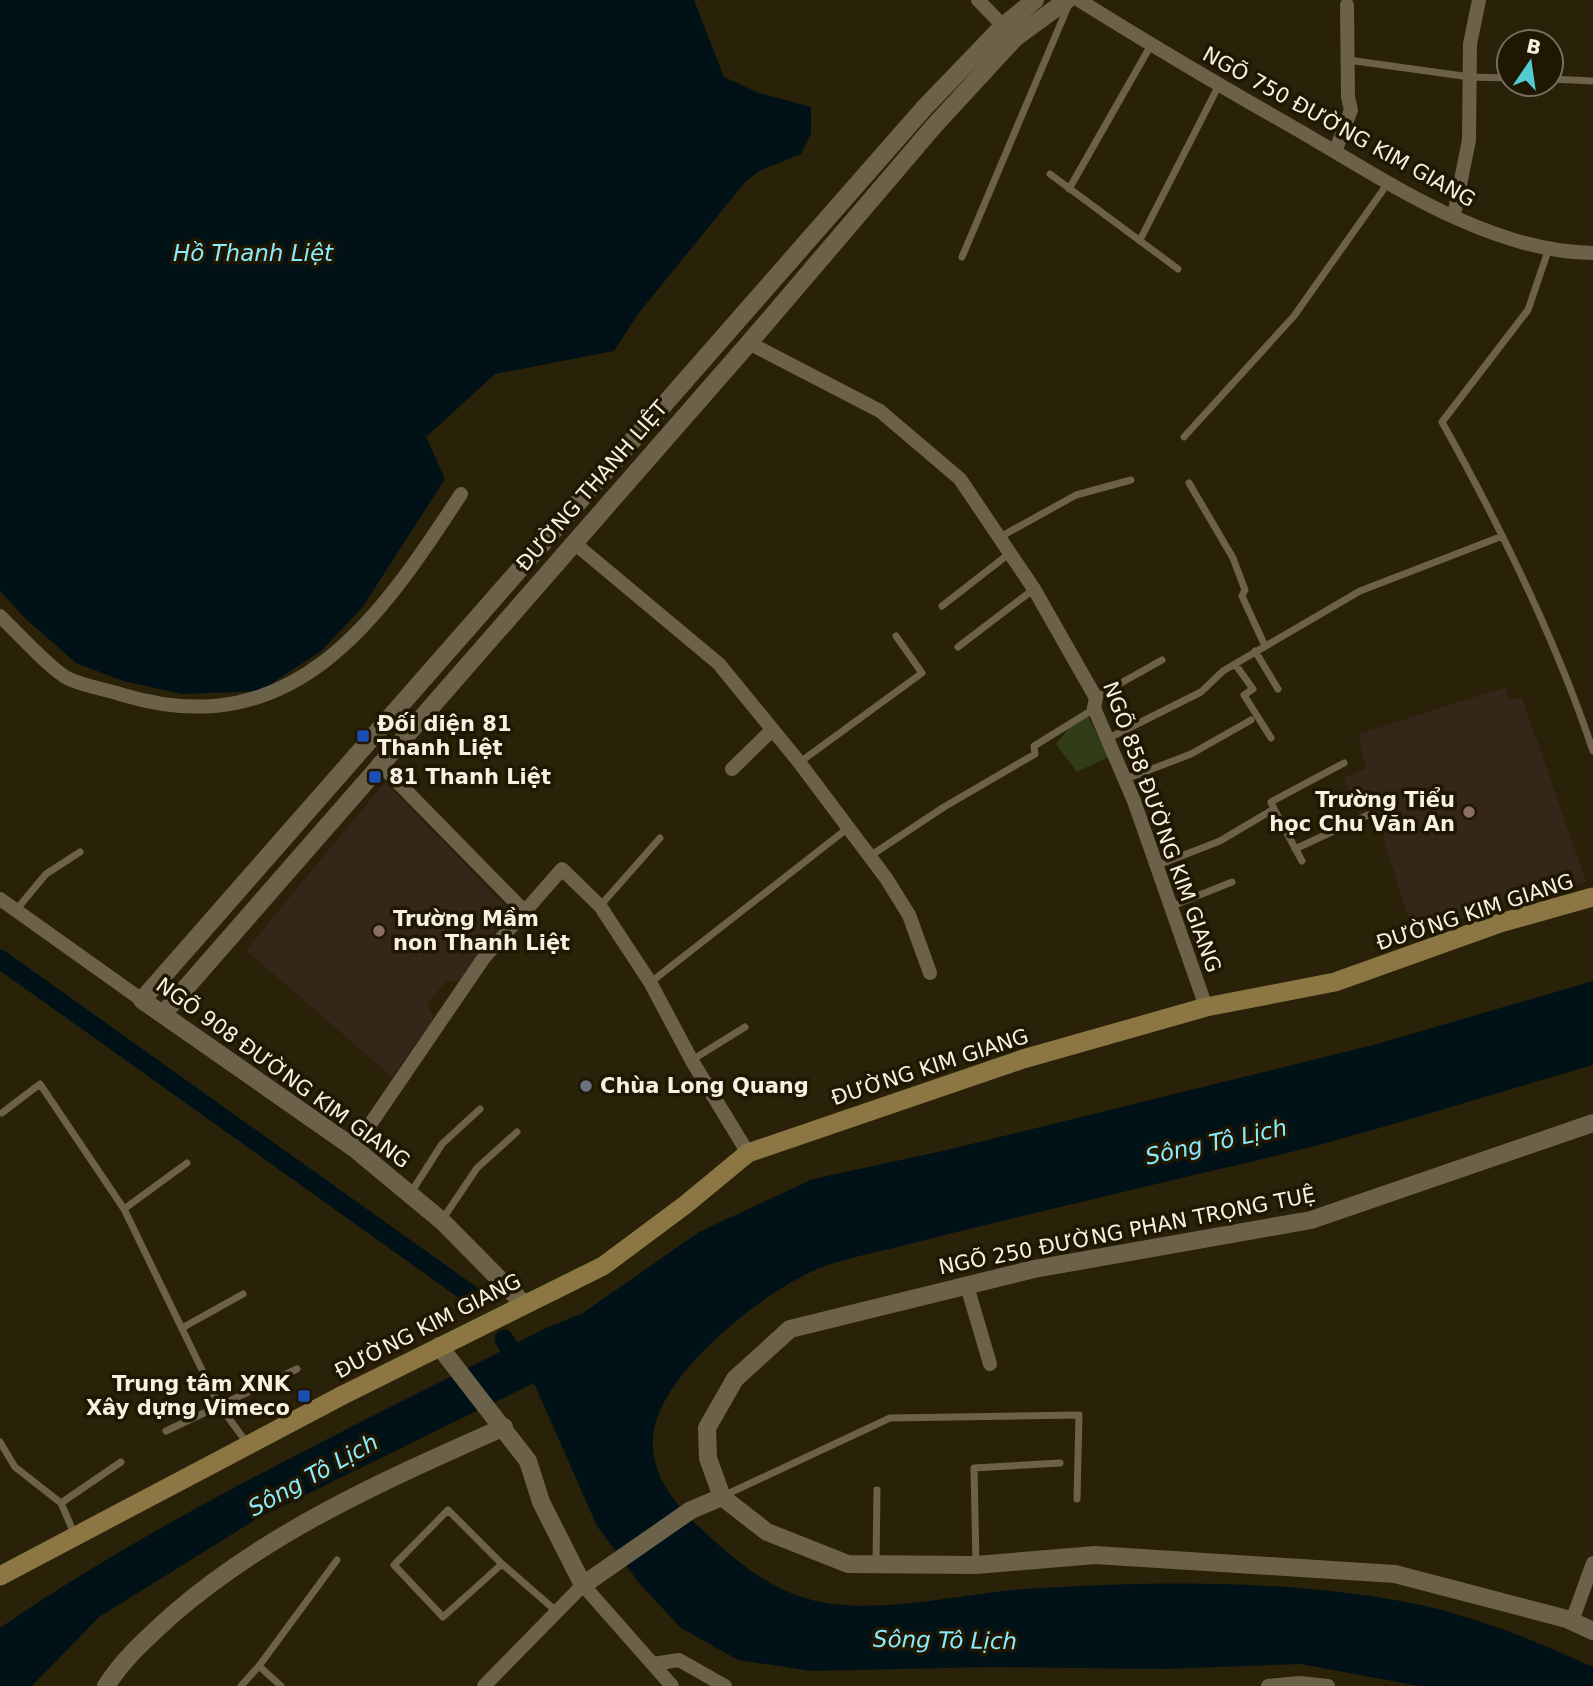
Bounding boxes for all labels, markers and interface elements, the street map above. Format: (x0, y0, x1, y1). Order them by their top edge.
north arrow (1495, 28, 1565, 98)
text: B (1524, 34, 1543, 59)
street label: NGÕ 750 ĐƯỜNG KIM GIANG (1199, 40, 1480, 212)
water label: Hồ Thanh Liệt (173, 240, 334, 266)
street label: ĐƯỜNG THANH LIỆT (511, 395, 672, 576)
street label: NGÕ 858 ĐƯỜNG KIM GIANG (1098, 678, 1228, 976)
place label: Đối diện 81 Thanh Liệt (377, 712, 512, 760)
marker: Đối diện 81 Thanh Liệt (355, 728, 371, 744)
place label: 81 Thanh Liệt (389, 765, 551, 789)
marker: 81 Thanh Liệt (367, 769, 383, 785)
place label: Trường Tiểu học Chu Văn An (1269, 787, 1455, 836)
marker: Trường Tiểu học Chu Văn An (1461, 804, 1477, 820)
street label: ĐƯỜNG KIM GIANG (1373, 868, 1577, 955)
place label: Trường Mầm non Thanh Liệt (393, 907, 570, 955)
marker: Trường Mầm non Thanh Liệt (371, 923, 387, 939)
street label: NGÕ 908 ĐƯỜNG KIM GIANG (152, 971, 416, 1173)
street label: ĐƯỜNG KIM GIANG (828, 1023, 1032, 1110)
place label: Chùa Long Quang (600, 1074, 809, 1098)
marker: Chùa Long Quang (578, 1078, 594, 1094)
water label: Sông Tô Lịch (1143, 1114, 1289, 1170)
street label: NGÕ 250 ĐƯỜNG PHAN TRỌNG TUỆ (936, 1181, 1317, 1279)
street label: ĐƯỜNG KIM GIANG (330, 1268, 525, 1383)
place label: Trung tâm XNK Xây dựng Vimeco (86, 1372, 291, 1420)
marker: Trung tâm XNK Xây dựng Vimeco (296, 1388, 312, 1404)
water label: Sông Tô Lịch (244, 1429, 382, 1521)
water label: Sông Tô Lịch (873, 1626, 1017, 1654)

